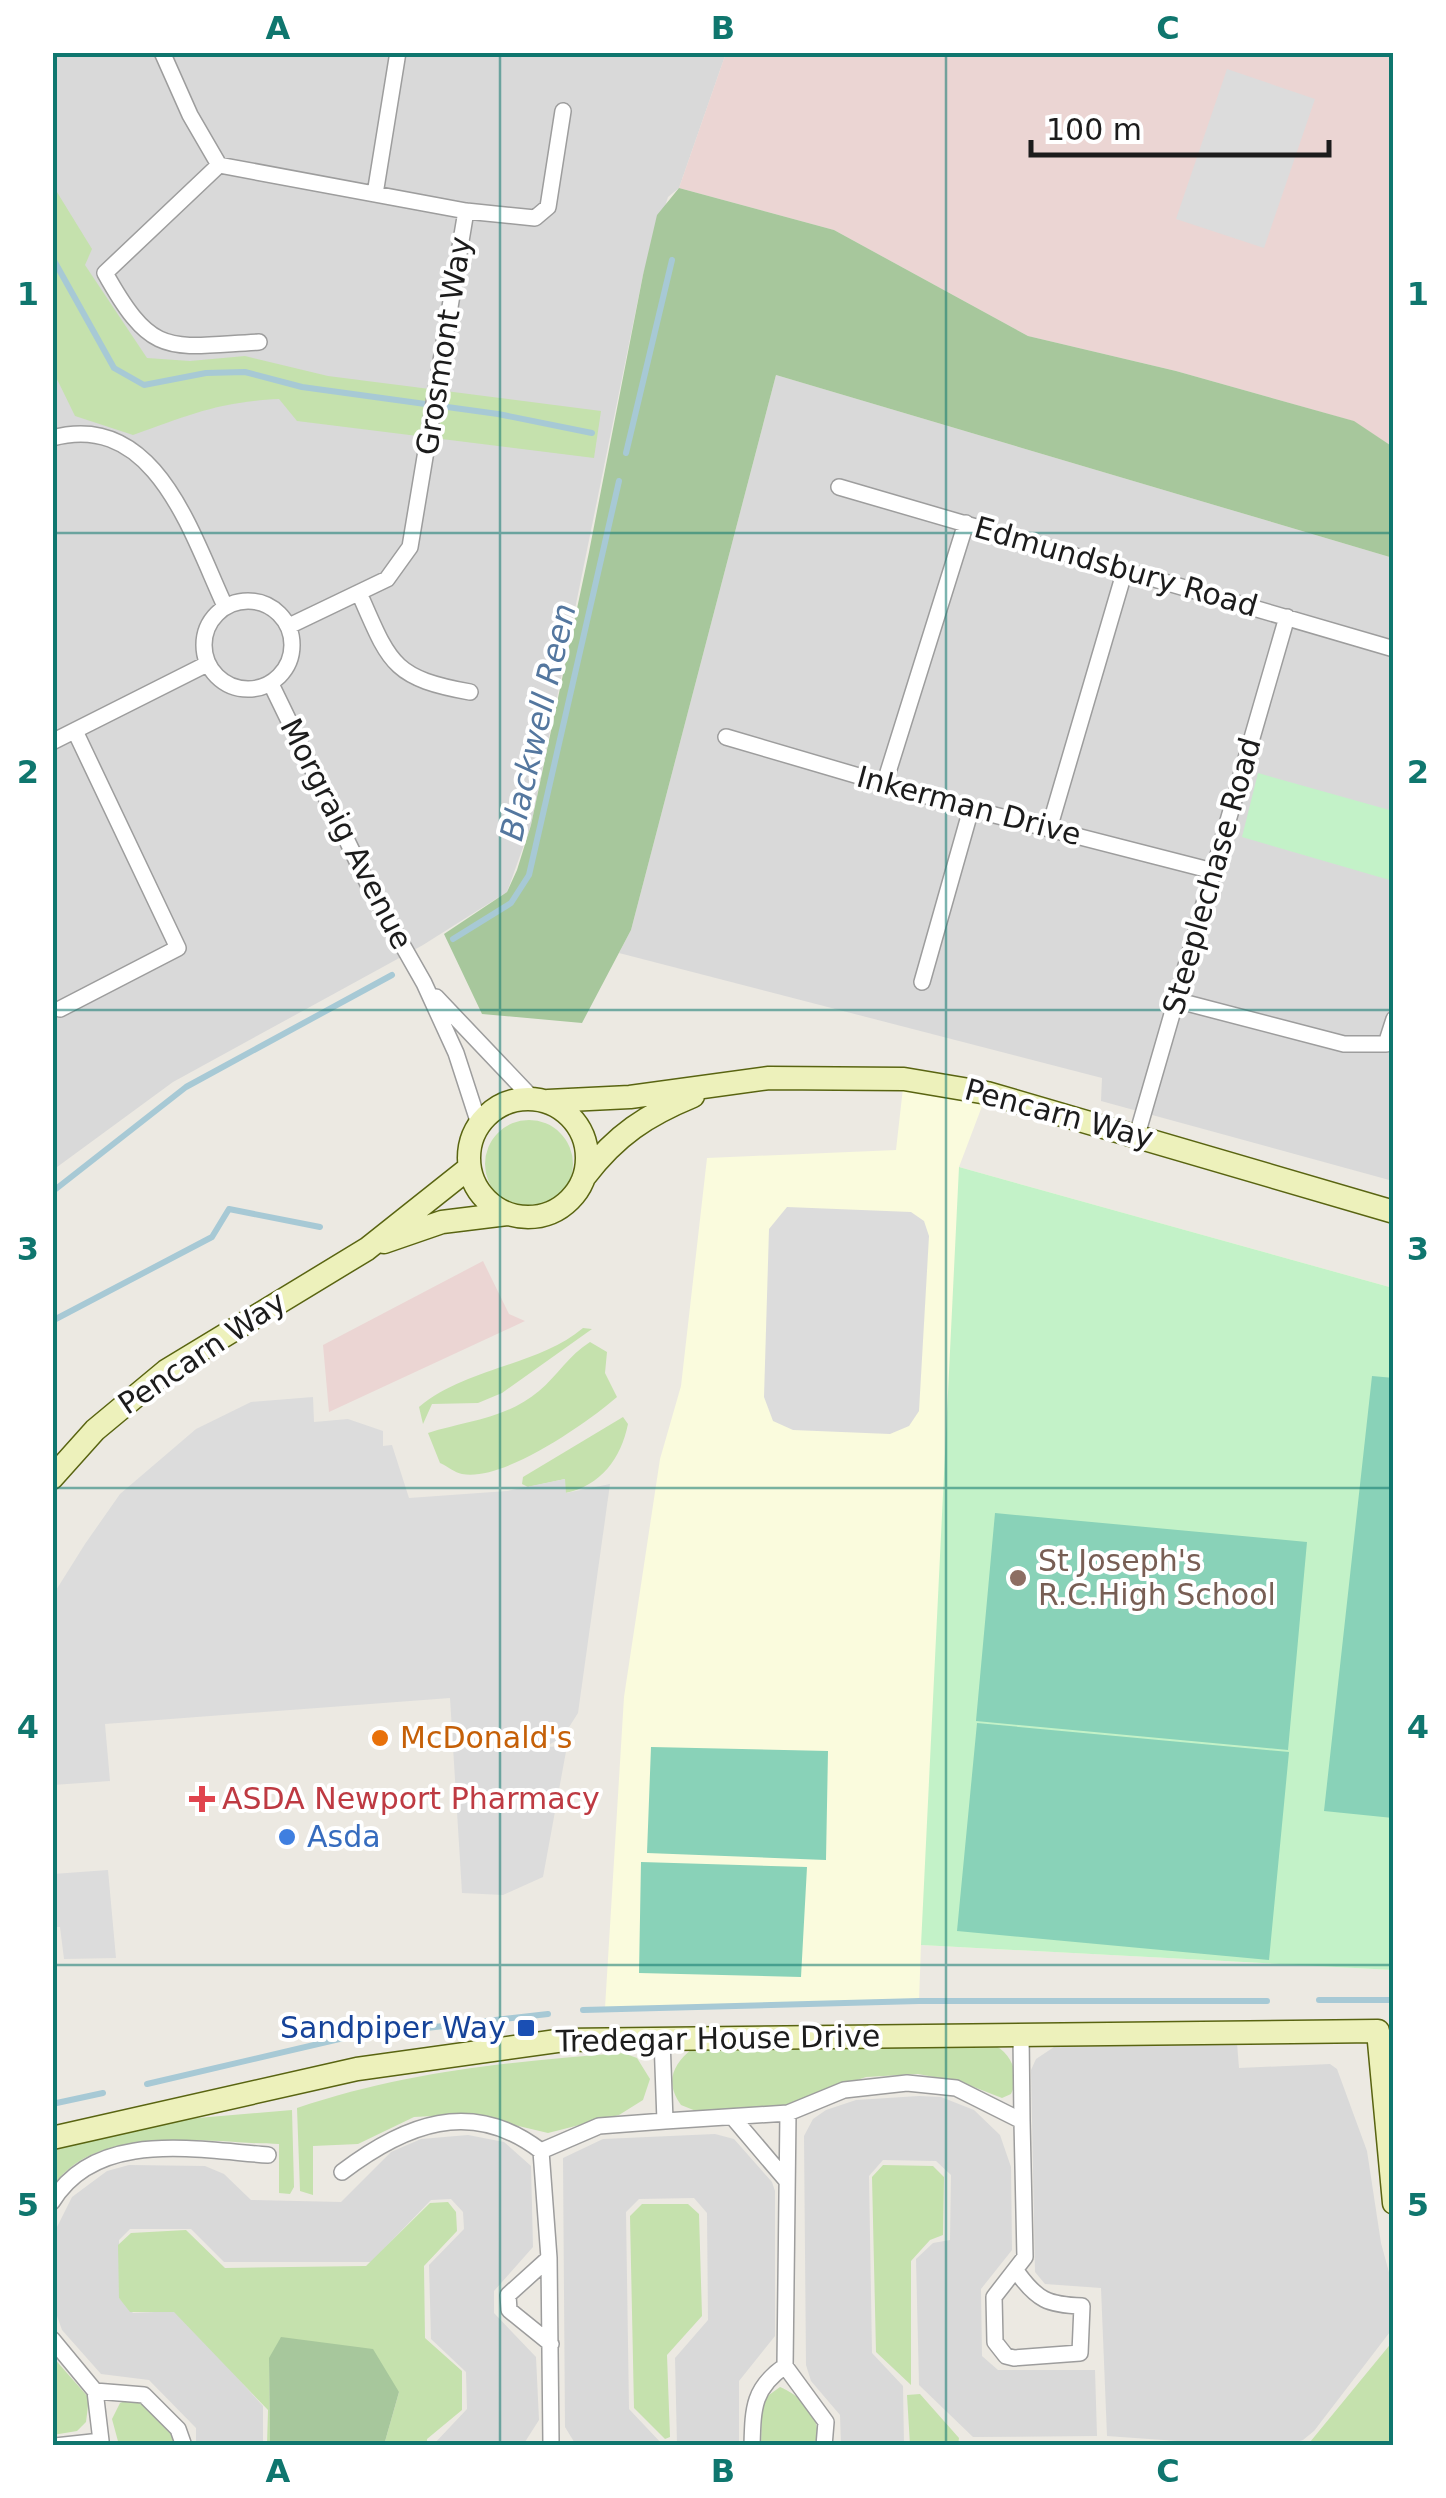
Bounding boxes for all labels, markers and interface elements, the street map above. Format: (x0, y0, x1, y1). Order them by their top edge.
text: A (266, 9, 291, 47)
text: B (711, 9, 735, 47)
text: C (1156, 9, 1180, 47)
scale bar (1031, 95, 1328, 157)
text: 100 m (1046, 112, 1142, 147)
street label: Grosmont Way (409, 234, 478, 458)
text: 1 (17, 275, 39, 313)
text: 1 (1407, 275, 1429, 313)
street label: Edmundsbury Road (971, 509, 1262, 624)
water label: Blackwell Reen (492, 600, 584, 844)
street label: Morgraig Avenue (273, 713, 420, 955)
street label: Steeplechase Road (1155, 733, 1268, 1018)
text: 2 (17, 753, 39, 791)
text: 2 (1407, 753, 1429, 791)
street label: Inkerman Drive (853, 759, 1085, 852)
street label: Pencarn Way (961, 1072, 1157, 1155)
text: 3 (17, 1230, 39, 1268)
text: 3 (1407, 1230, 1429, 1268)
street label: Pencarn Way (112, 1284, 292, 1421)
place label: St Joseph's R.C.High School (1038, 1543, 1276, 1612)
marker: St Joseph's R.C.High School (1007, 1567, 1029, 1589)
text: 4 (17, 1708, 39, 1746)
text: 4 (1407, 1708, 1429, 1746)
place label: McDonald's (400, 1720, 573, 1755)
marker: McDonald's (369, 1727, 391, 1749)
place label: ASDA Newport Pharmacy (222, 1781, 600, 1816)
marker: ASDA Newport Pharmacy (191, 1788, 213, 1810)
place label: Asda (307, 1819, 381, 1854)
marker: Asda (276, 1826, 298, 1848)
place label: Sandpiper Way (280, 2010, 506, 2045)
marker: Sandpiper Way (515, 2017, 537, 2039)
street label: Tredegar House Drive (555, 2018, 880, 2059)
text: 5 (17, 2186, 39, 2224)
text: 5 (1407, 2186, 1429, 2224)
text: A (266, 2452, 291, 2490)
text: B (711, 2452, 735, 2490)
text: C (1156, 2452, 1180, 2490)

